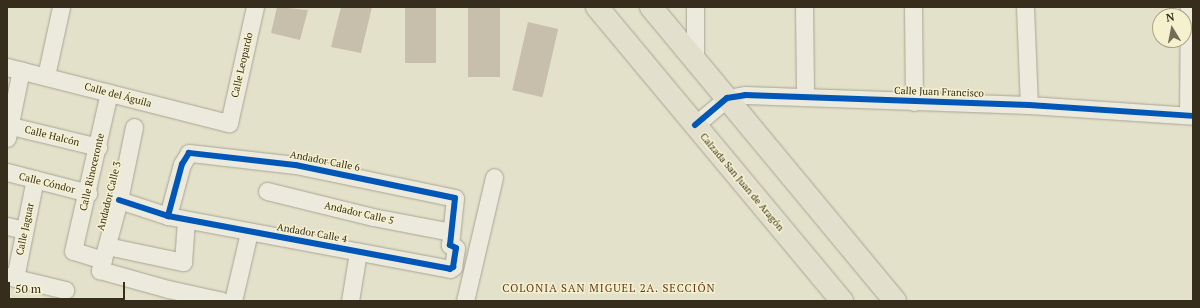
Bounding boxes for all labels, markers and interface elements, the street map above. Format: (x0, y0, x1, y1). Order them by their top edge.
north arrow (1152, 8, 1192, 48)
text: N (1165, 10, 1175, 25)
street label: Calle Leopardo (229, 31, 255, 99)
street label: Calle del Águila (83, 80, 153, 110)
street label: Calle Juan Francisco (894, 84, 984, 100)
street label: Calle Halcón (23, 123, 81, 149)
street label: Calzada San Juan de Aragón (697, 131, 787, 233)
street label: Calle Rinoceronte (77, 132, 107, 212)
street label: Andador Calle 6 (289, 148, 361, 174)
street label: Andador Calle 3 (95, 160, 123, 232)
street label: Calle Cóndor (18, 170, 76, 196)
street label: Andador Calle 5 (323, 199, 395, 227)
street label: Calle Jaguar (14, 202, 36, 256)
street label: Andador Calle 4 (276, 221, 348, 245)
scale bar (10, 274, 127, 300)
text: 50 m (15, 281, 41, 296)
district label: COLONIA SAN MIGUEL 2A. SECCIÓN (502, 281, 716, 295)

